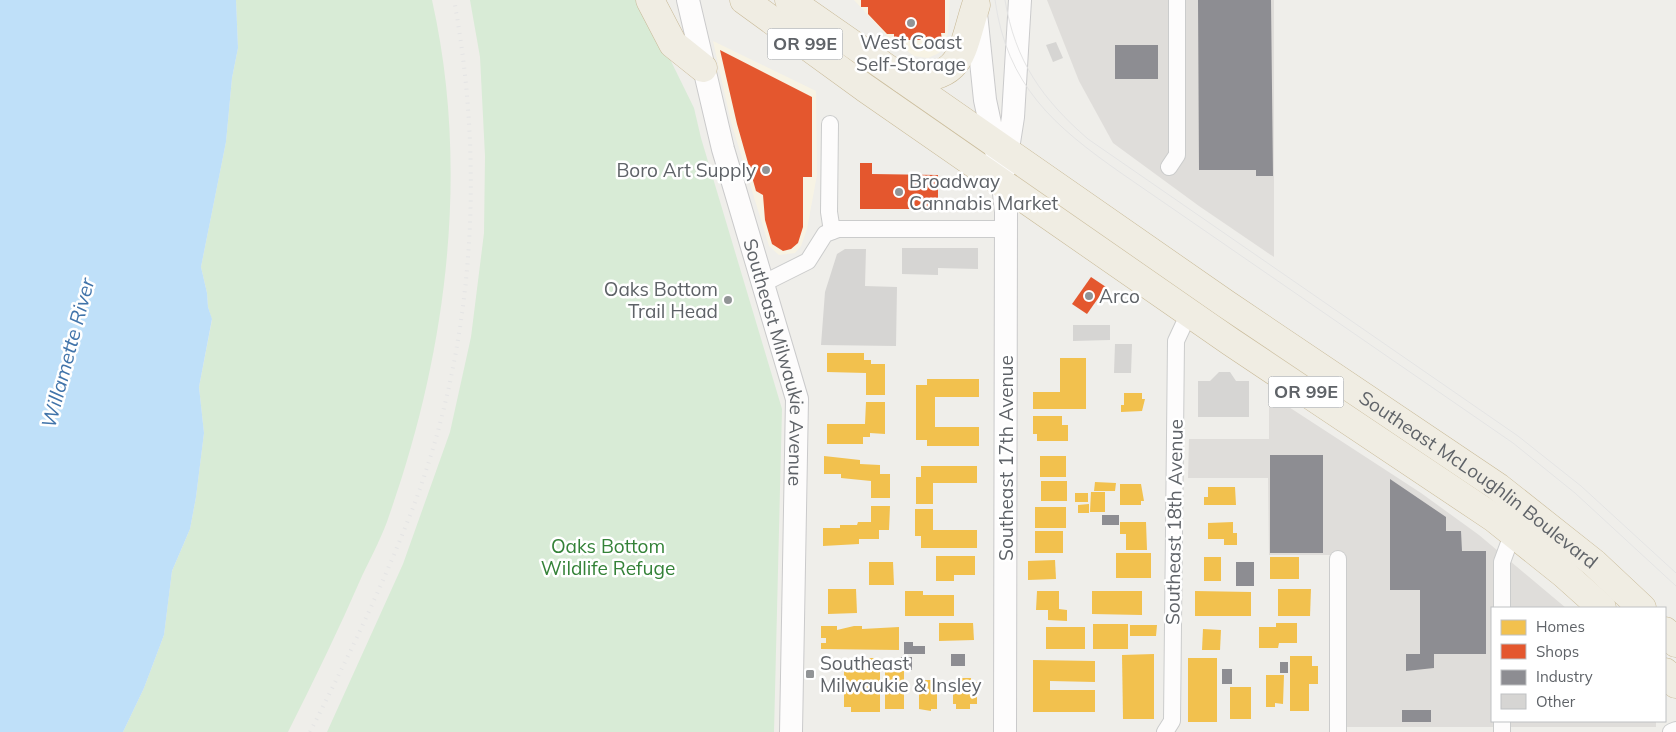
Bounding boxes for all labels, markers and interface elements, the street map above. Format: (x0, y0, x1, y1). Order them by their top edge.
marker: West Coast Self-Storage (905, 17, 917, 29)
road number: OR 99E (768, 29, 842, 60)
place label: West Coast Self-Storage (856, 30, 966, 76)
place label: Boro Art Supply (616, 158, 756, 182)
marker: Boro Art Supply (760, 164, 772, 176)
place label: Broadway Cannabis Market (909, 169, 1059, 215)
marker: Broadway Cannabis Market (893, 186, 905, 198)
street label: Southeast Milwaukie Avenue (738, 236, 809, 486)
water label: Willamette River (36, 275, 100, 430)
place label: Oaks Bottom Trail Head (604, 277, 718, 323)
place label: Arco (1099, 284, 1140, 308)
marker: Arco (1083, 290, 1095, 302)
marker: Oaks Bottom Trail Head (722, 294, 734, 306)
street label: Southeast 17th Avenue (994, 355, 1018, 561)
road number: OR 99E (1268, 377, 1344, 408)
street label: Southeast McLoughlin Boulevard (1355, 385, 1603, 574)
street label: Southeast 18th Avenue (1160, 419, 1188, 625)
park label: Oaks Bottom Wildlife Refuge (541, 534, 675, 580)
legend (1491, 607, 1666, 722)
text: Homes (1536, 617, 1585, 636)
text: Shops (1536, 642, 1579, 661)
place label: Southeast Milwaukie & Insley (820, 651, 982, 697)
text: Industry (1536, 667, 1593, 686)
marker: Southeast Milwaukie & Insley (804, 668, 816, 680)
text: Other (1536, 692, 1576, 711)

